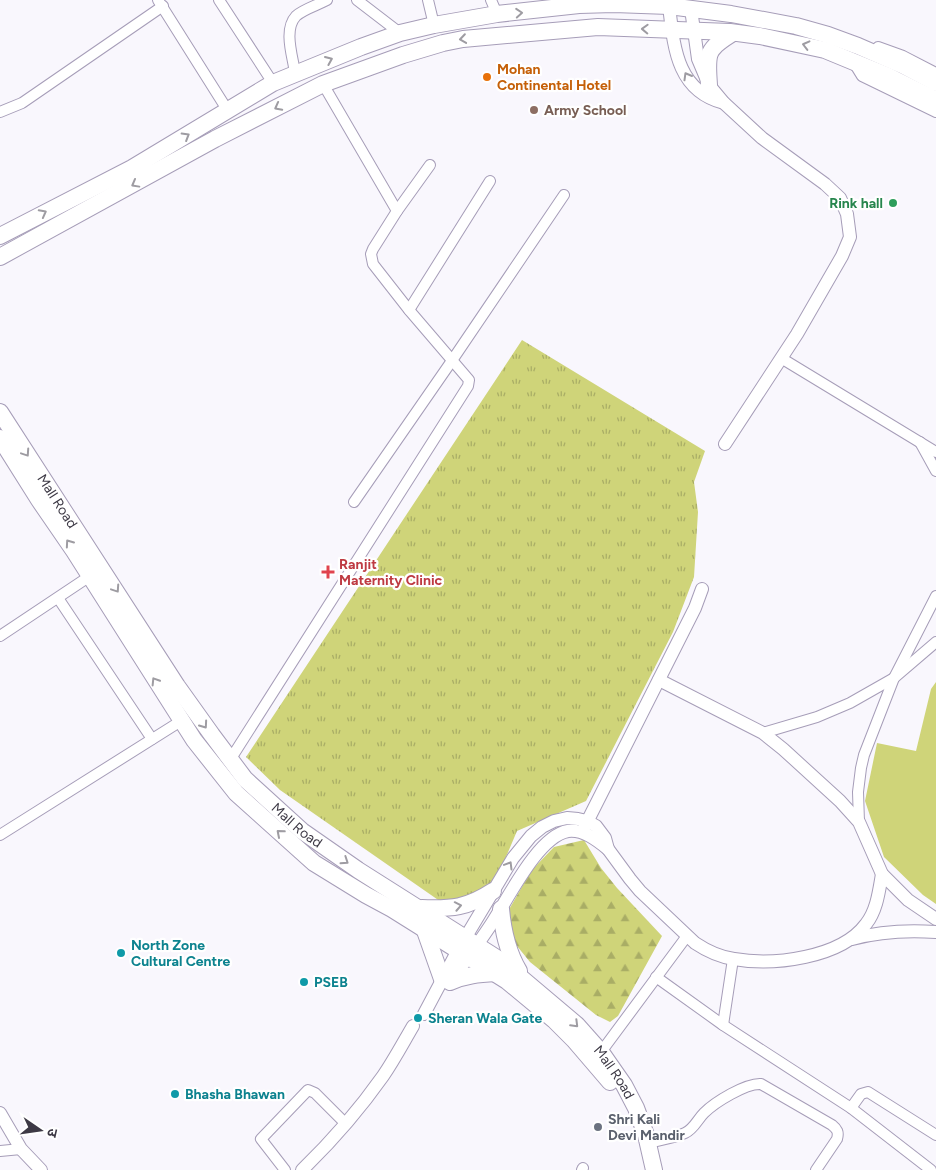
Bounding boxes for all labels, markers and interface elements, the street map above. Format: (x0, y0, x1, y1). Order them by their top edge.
one-way arrow (516, 7, 524, 18)
one-way arrow (641, 23, 649, 34)
one-way arrow (458, 34, 467, 44)
one-way arrow (802, 40, 811, 51)
one-way arrow (324, 56, 333, 67)
place label: Mohan Continental Hotel (497, 61, 611, 94)
marker: Mohan Continental Hotel (481, 71, 493, 83)
one-way arrow (683, 72, 693, 81)
one-way arrow (274, 101, 283, 111)
place label: Army School (544, 102, 627, 119)
marker: Army School (528, 104, 540, 116)
one-way arrow (180, 133, 189, 142)
one-way arrow (131, 177, 140, 187)
place label: Rink hall (829, 195, 883, 212)
marker: Rink hall (887, 197, 899, 209)
one-way arrow (38, 210, 47, 220)
one-way arrow (20, 448, 30, 457)
street label: Mall Road (34, 471, 81, 531)
one-way arrow (66, 539, 75, 549)
place label: Ranjit Maternity Clinic (339, 556, 443, 589)
marker: Ranjit Maternity Clinic (321, 565, 335, 579)
one-way arrow (109, 584, 119, 593)
one-way arrow (152, 677, 162, 686)
one-way arrow (198, 719, 207, 729)
street label: Mall Road (268, 799, 326, 851)
one-way arrow (276, 829, 285, 838)
one-way arrow (339, 855, 349, 864)
one-way arrow (502, 861, 512, 870)
one-way arrow (454, 902, 462, 912)
place label: North Zone Cultural Centre (131, 937, 230, 970)
marker: North Zone Cultural Centre (115, 947, 127, 959)
place label: PSEB (314, 974, 348, 991)
marker: PSEB (298, 976, 310, 988)
place label: Sheran Wala Gate (428, 1010, 543, 1027)
marker: Sheran Wala Gate (412, 1012, 424, 1024)
one-way arrow (569, 1018, 578, 1027)
street label: Mall Road (590, 1042, 638, 1102)
place label: Bhasha Bhawan (185, 1086, 285, 1103)
marker: Bhasha Bhawan (169, 1088, 181, 1100)
north arrow (15, 1105, 65, 1155)
place label: Shri Kali Devi Mandir (608, 1111, 685, 1144)
marker: Shri Kali Devi Mandir (592, 1121, 604, 1133)
text: उ (43, 1127, 61, 1139)

